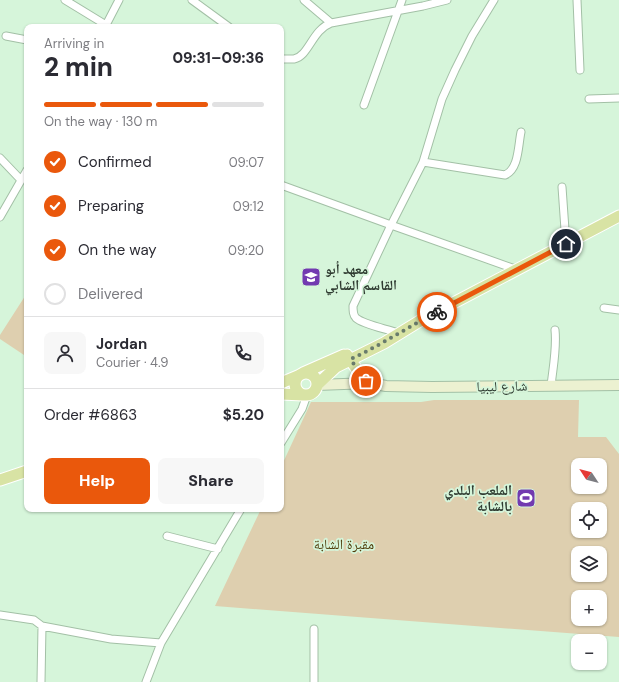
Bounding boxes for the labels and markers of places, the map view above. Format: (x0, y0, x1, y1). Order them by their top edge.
pin (549, 227, 583, 261)
place label: معهد أبو القاسم الشابي (325, 260, 397, 296)
school or university icon: معهد أبو القاسم الشابي (300, 266, 322, 288)
pin (349, 364, 383, 398)
place label: الملعب البلدي بالشابة (445, 481, 512, 515)
sports icon: الملعب البلدي بالشابة (515, 487, 537, 509)

